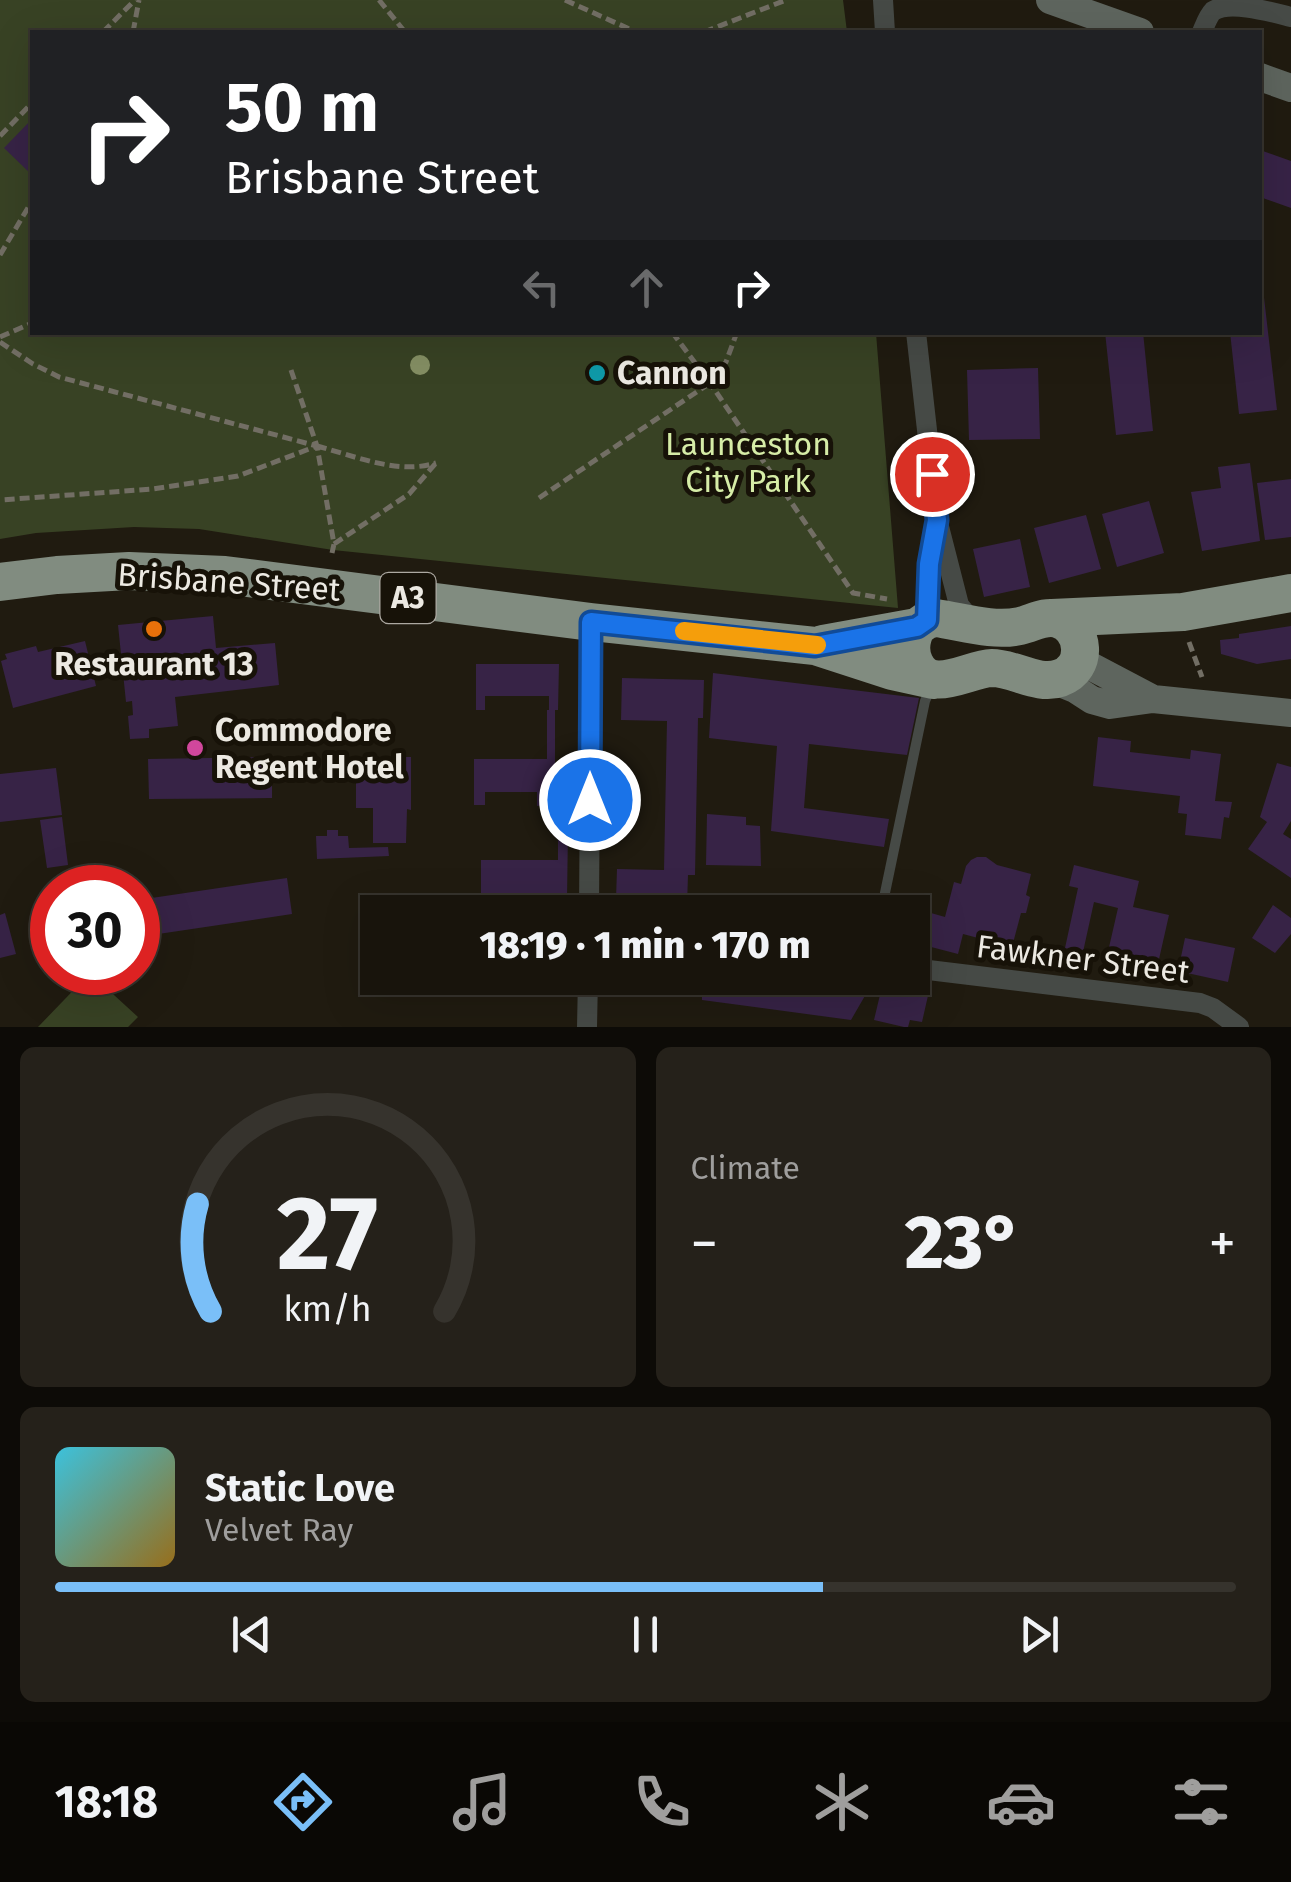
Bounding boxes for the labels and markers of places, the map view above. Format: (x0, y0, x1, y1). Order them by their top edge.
place label: Cannon (617, 354, 727, 392)
marker: Cannon (586, 362, 608, 384)
pin (890, 432, 975, 517)
marker: Restaurant 13 (143, 618, 165, 640)
place label: Restaurant 13 (54, 645, 254, 683)
place label: Commodore Regent Hotel (215, 711, 404, 786)
marker: Commodore Regent Hotel (184, 737, 206, 759)

